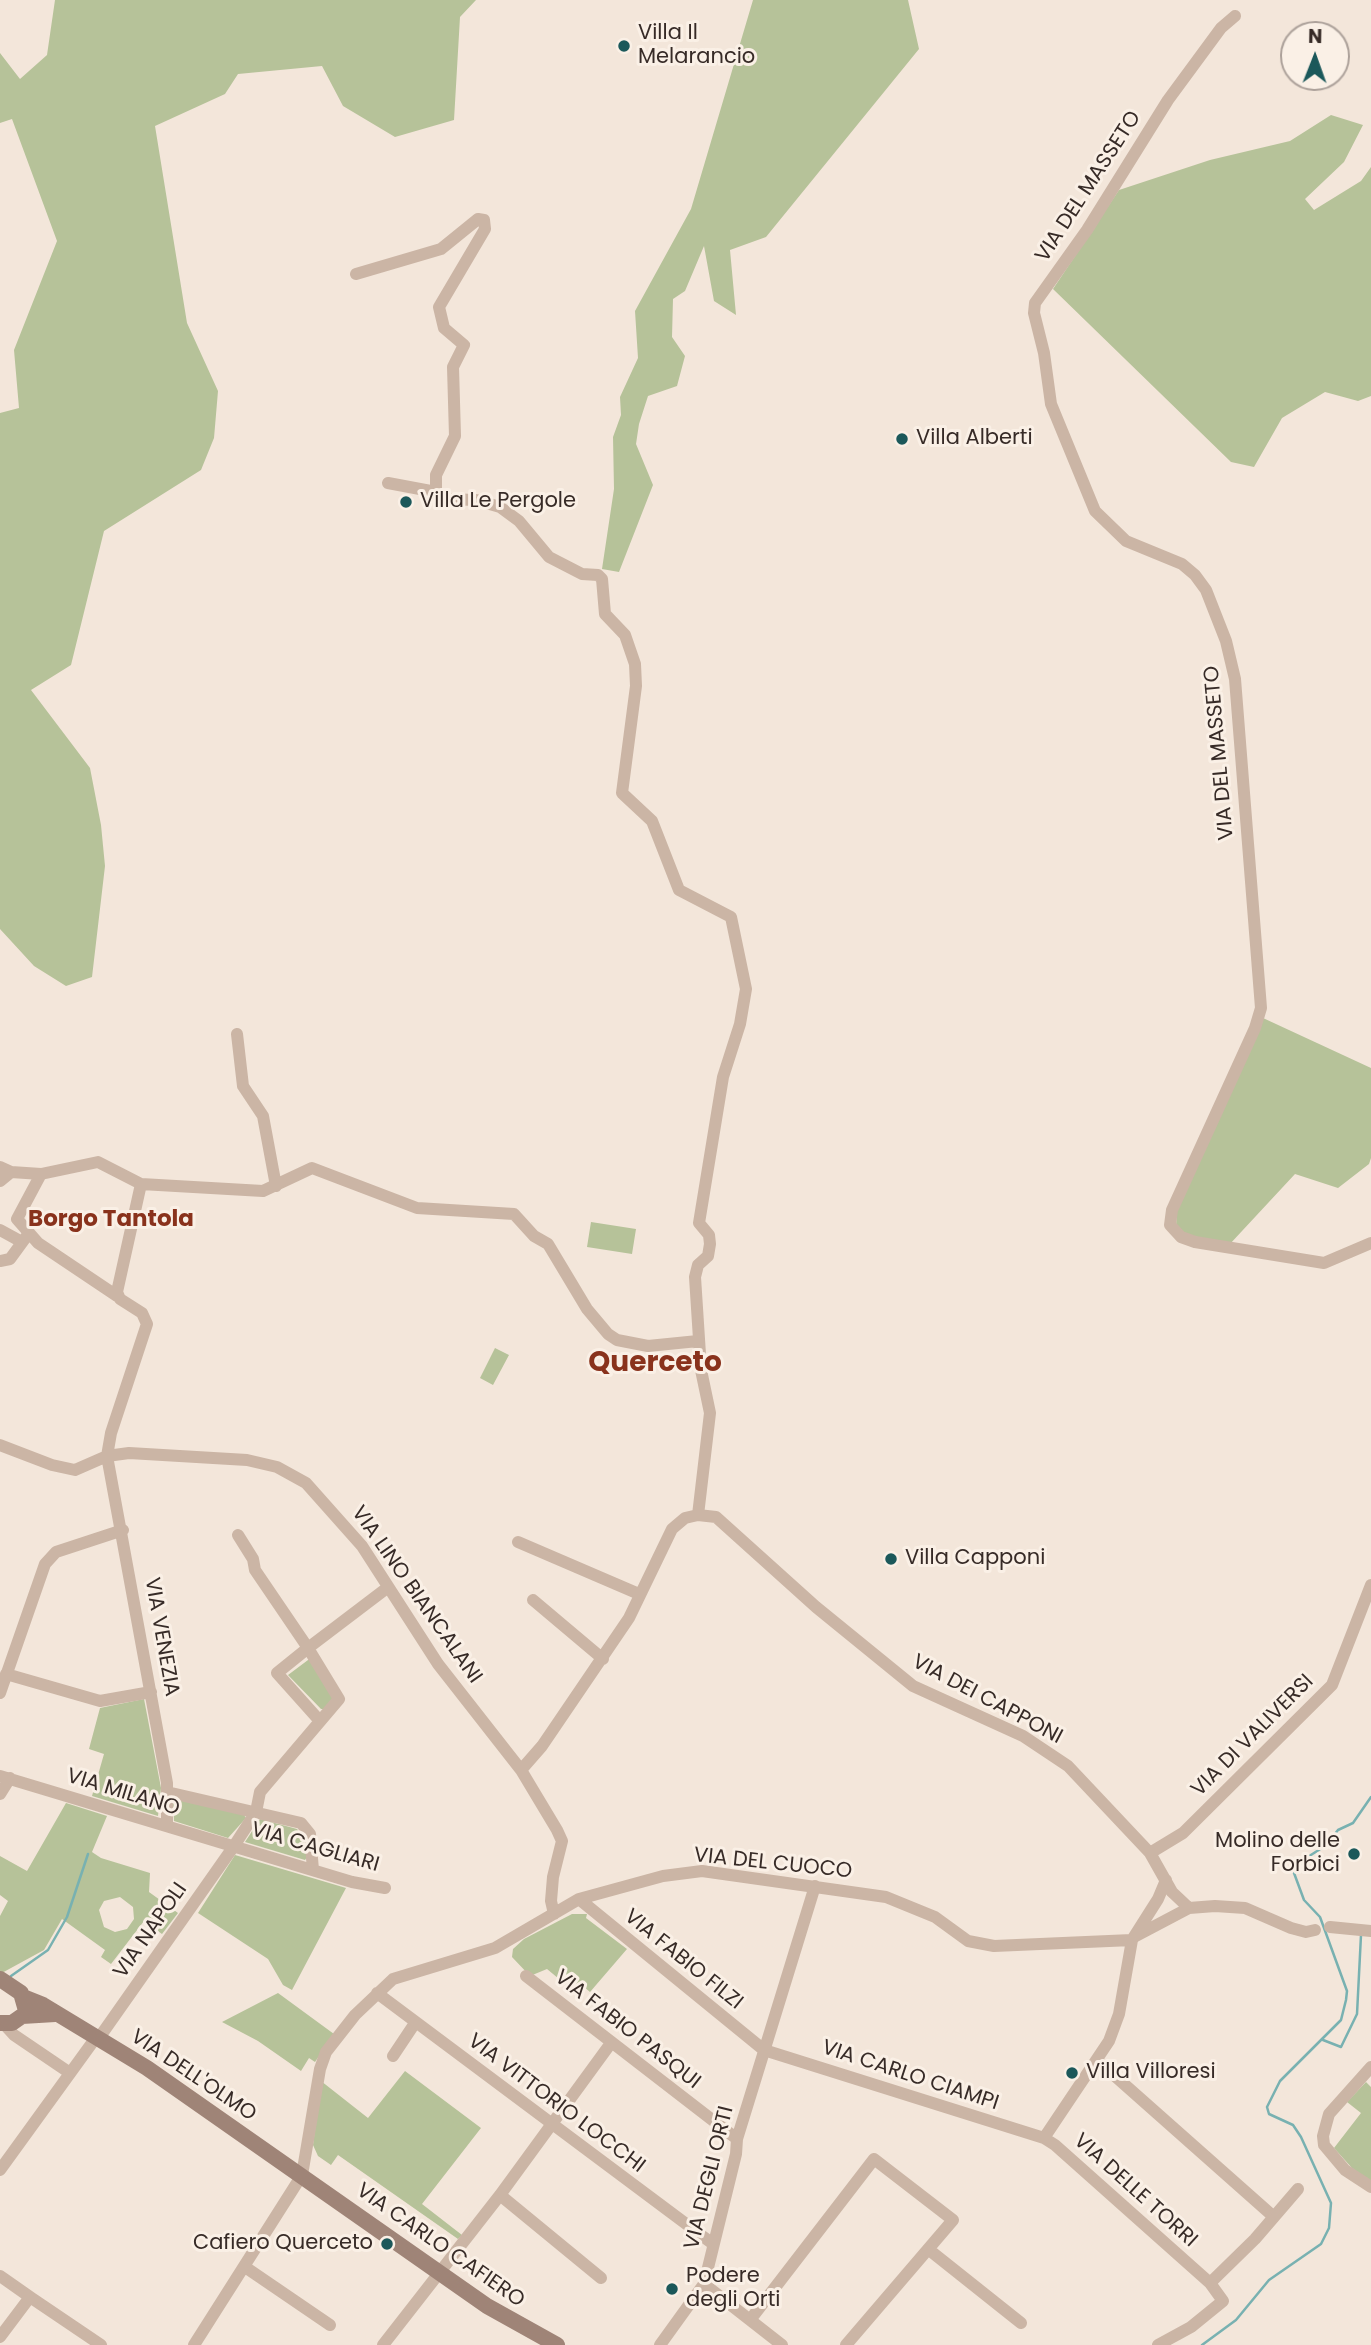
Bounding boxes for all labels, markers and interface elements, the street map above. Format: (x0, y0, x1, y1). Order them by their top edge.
place label: Villa Il Melarancio (638, 21, 755, 71)
north arrow (1280, 21, 1350, 91)
text: N (1308, 23, 1323, 50)
marker: Villa Il Melarancio (616, 38, 632, 54)
street label: VIA DEL MASSETO (1031, 107, 1147, 267)
place label: Villa Alberti (916, 426, 1033, 452)
marker: Villa Alberti (894, 431, 910, 447)
place label: Villa Le Pergole (420, 489, 576, 515)
marker: Villa Le Pergole (398, 494, 414, 510)
street label: VIA DEL MASSETO (1200, 665, 1240, 841)
district label: Borgo Tantola (28, 1206, 194, 1234)
district label: Querceto (588, 1347, 722, 1381)
street label: VIA LINO BIANCALANI (345, 1501, 487, 1689)
place label: Villa Capponi (905, 1546, 1045, 1572)
marker: Villa Capponi (883, 1551, 899, 1567)
street label: VIA VENEZIA (138, 1576, 184, 1698)
street label: VIA DEI CAPPONI (908, 1650, 1066, 1750)
street label: VIA DI VALIVERSI (1187, 1670, 1319, 1802)
street label: VIA MILANO (63, 1764, 183, 1822)
street label: VIA CAGLIARI (248, 1818, 382, 1878)
place label: Molino delle Forbici (1215, 1829, 1340, 1879)
street label: VIA DEL CUOCO (693, 1843, 853, 1885)
marker: Molino delle Forbici (1346, 1846, 1362, 1862)
street label: VIA NAPOLI (109, 1878, 193, 1984)
street label: VIA FABIO FILZI (619, 1904, 747, 2016)
street label: VIA FABIO PASQUI (549, 1965, 705, 2095)
street label: VIA DELL'OLMO (125, 2025, 261, 2127)
street label: VIA VITTORIO LOCCHI (462, 2029, 650, 2179)
street label: VIA CARLO CIAMPI (818, 2036, 1002, 2116)
place label: Villa Villoresi (1086, 2060, 1216, 2086)
marker: Villa Villoresi (1064, 2065, 1080, 2081)
street label: VIA DEGLI ORTI (680, 2104, 740, 2252)
street label: VIA DELLE TORRI (1068, 2129, 1202, 2253)
street label: VIA CARLO CAFIERO (351, 2178, 529, 2314)
place label: Cafiero Querceto (193, 2231, 373, 2257)
marker: Cafiero Querceto (379, 2236, 395, 2252)
place label: Podere degli Orti (686, 2264, 780, 2314)
marker: Podere degli Orti (664, 2281, 680, 2297)

